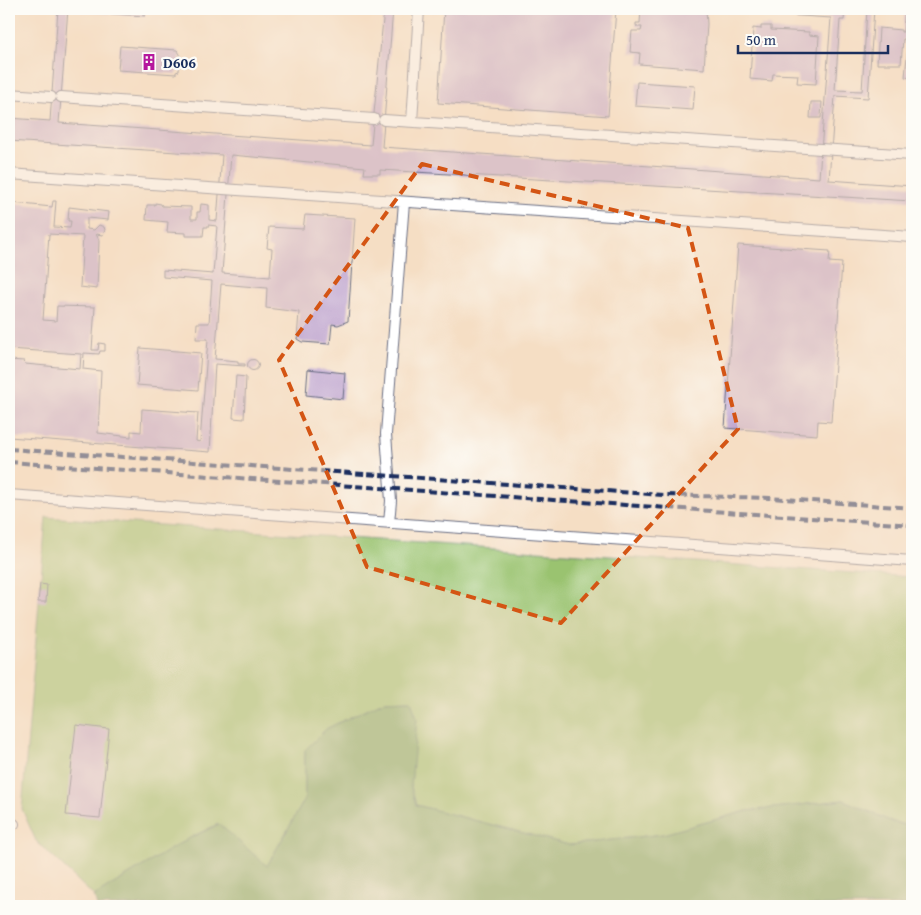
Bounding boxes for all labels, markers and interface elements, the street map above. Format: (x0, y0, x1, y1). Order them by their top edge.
scale bar (738, 22, 888, 54)
text: 50 m (746, 29, 777, 50)
building icon: D606 (139, 52, 159, 72)
place label: D606 (163, 52, 196, 73)

